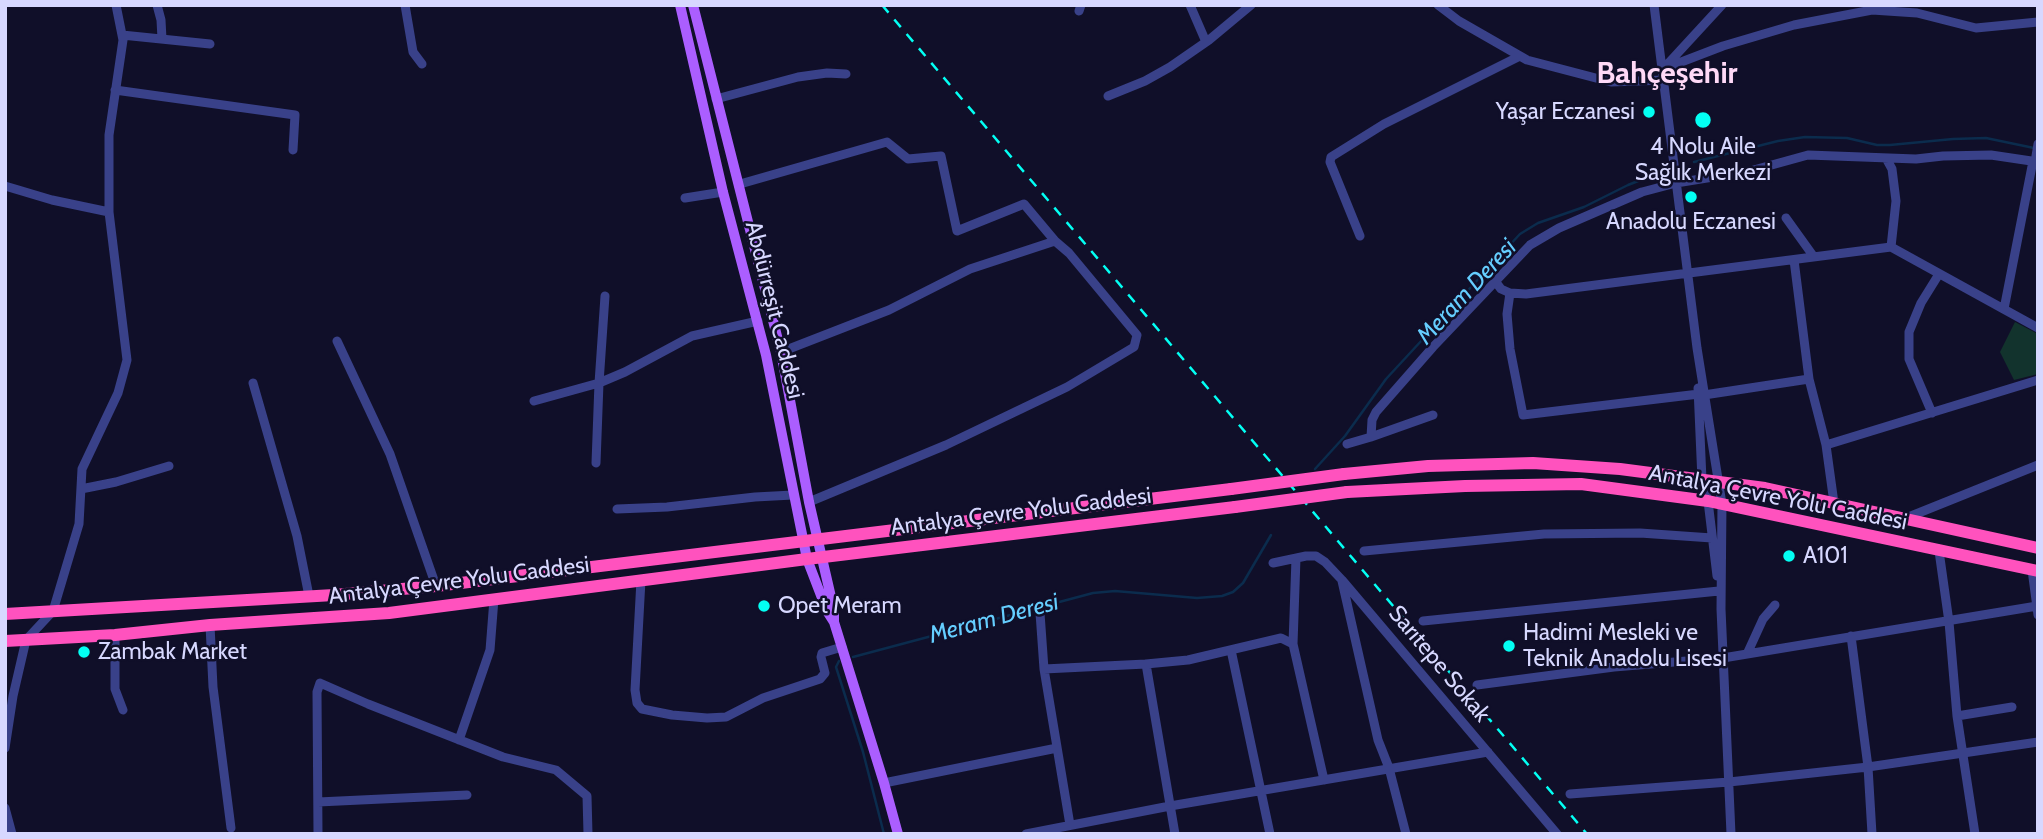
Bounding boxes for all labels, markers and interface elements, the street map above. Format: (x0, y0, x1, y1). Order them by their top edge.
district label: Bahçeşehir (1597, 56, 1737, 92)
place label: Yaşar Eczanesi (1496, 98, 1635, 126)
marker: Yaşar Eczanesi (1641, 104, 1657, 120)
marker: 4 Nolu Aile Sağlık Merkezi (1693, 110, 1713, 130)
place label: 4 Nolu Aile Sağlık Merkezi (1635, 133, 1771, 187)
marker: Anadolu Eczanesi (1683, 189, 1699, 205)
place label: Anadolu Eczanesi (1606, 208, 1776, 236)
street label: Abdürreşit Caddesi (739, 218, 809, 402)
water label: Meram Deresi (1411, 234, 1523, 350)
street label: Antalya Çevre Yolu Caddesi (1646, 459, 1910, 537)
street label: Antalya Çevre Yolu Caddesi (889, 482, 1153, 542)
place label: A101 (1803, 542, 1848, 570)
marker: A101 (1781, 548, 1797, 564)
street label: Antalya Çevre Yolu Caddesi (327, 551, 591, 611)
water label: Meram Deresi (926, 588, 1062, 650)
place label: Opet Meram (778, 592, 902, 620)
marker: Opet Meram (756, 598, 772, 614)
street label: Sarıtepe Sokak (1382, 600, 1496, 728)
place label: Hadimi Mesleki ve Teknik Anadolu Lisesi (1523, 619, 1727, 673)
place label: Zambak Market (98, 638, 247, 666)
marker: Hadimi Mesleki ve Teknik Anadolu Lisesi (1501, 638, 1517, 654)
marker: Zambak Market (76, 644, 92, 660)

